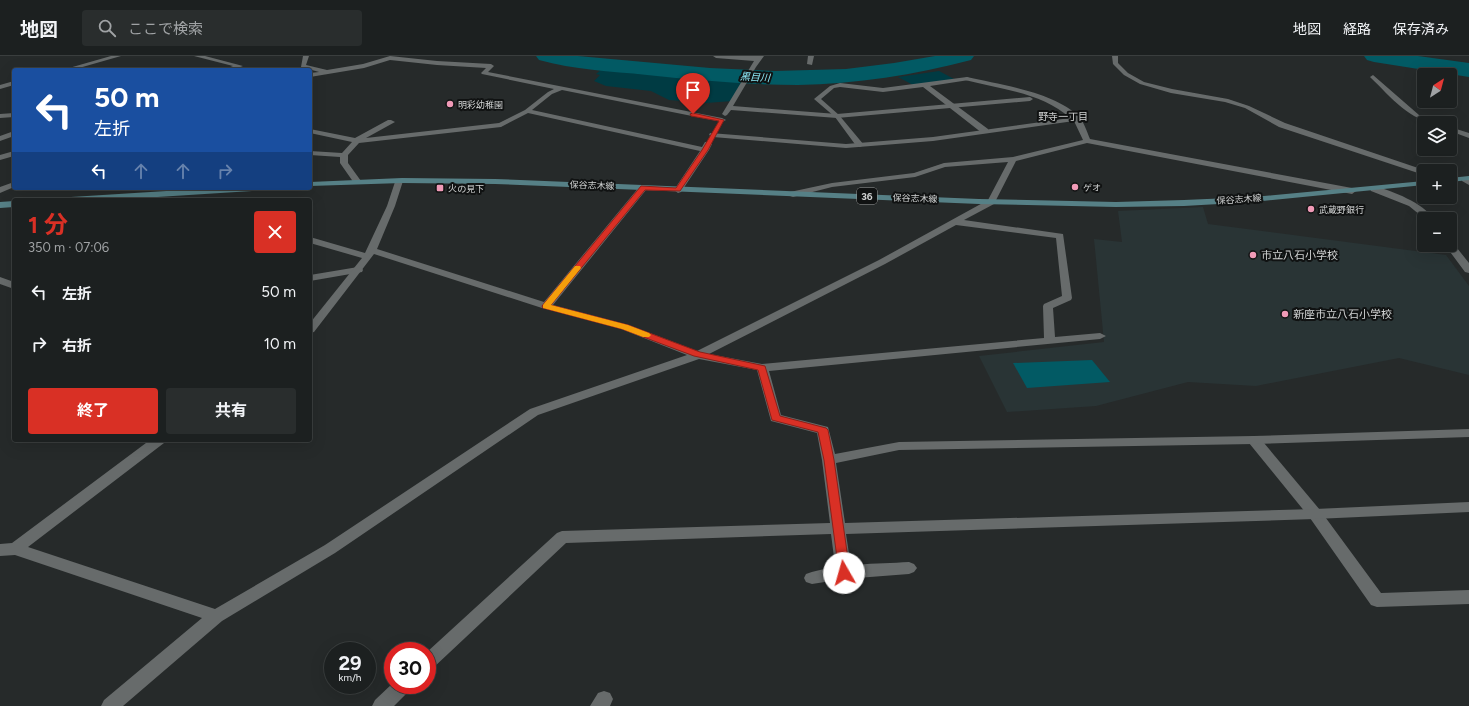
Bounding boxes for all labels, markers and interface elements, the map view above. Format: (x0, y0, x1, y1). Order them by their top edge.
search box (82, 10, 362, 46)
icon: search (96, 17, 118, 39)
text: 地図 (20, 18, 58, 41)
text: ここで検索 (128, 20, 203, 38)
text: 地図 (1293, 21, 1321, 38)
text: 経路 (1343, 21, 1371, 38)
text: 保存済み (1393, 21, 1449, 38)
north arrow (1417, 68, 1457, 108)
map controls (1417, 68, 1457, 252)
water label: 黒目川 (740, 69, 771, 85)
pin (676, 73, 710, 114)
icon: arrive (682, 79, 704, 101)
text: 50 m (94, 80, 160, 114)
icon: left (28, 84, 80, 136)
marker: 明彩幼稚園 (445, 99, 455, 109)
place label: 明彩幼稚園 (458, 99, 503, 110)
district label: 野寺一丁目 (1038, 110, 1088, 123)
button: layers (1417, 116, 1457, 156)
text: 左折 (94, 118, 130, 140)
icon: left (88, 160, 110, 182)
icon: ahead (130, 160, 152, 182)
icon: ahead (172, 160, 194, 182)
icon: right (214, 160, 236, 182)
button: + (1417, 164, 1457, 204)
street label: 保谷志木線 (569, 179, 616, 191)
marker: ゲオ (1070, 182, 1080, 192)
place label: ゲオ (1083, 182, 1101, 193)
marker: 火の見下 (435, 183, 445, 193)
place label: 火の見下 (448, 183, 484, 194)
road number: 36 (857, 188, 877, 204)
street label: 保谷志木線 (892, 192, 939, 204)
street label: 保谷志木線 (1216, 192, 1263, 206)
marker: 武蔵野銀行 (1306, 204, 1316, 214)
place label: 武蔵野銀行 (1319, 204, 1364, 215)
text: 1 分 (28, 210, 68, 239)
button: close (254, 211, 296, 253)
button: − (1417, 212, 1457, 252)
text: 350 m · 07:06 (28, 240, 109, 255)
place label: 市立八石小学校 (1261, 249, 1338, 262)
marker: 市立八石小学校 (1248, 250, 1258, 260)
icon: left (28, 281, 50, 303)
text: 50 m (261, 283, 296, 301)
text: 左折 (62, 285, 92, 303)
place label: 新座市立八石小学校 (1293, 308, 1392, 321)
marker: 新座市立八石小学校 (1280, 309, 1290, 319)
icon: right (28, 333, 50, 355)
text: 10 m (264, 335, 296, 353)
text: 右折 (62, 337, 92, 355)
button: 終了 (28, 388, 158, 434)
button: 共有 (166, 388, 296, 434)
position arrow (823, 552, 865, 594)
speed limit sign: 30 (384, 642, 436, 694)
text: 29 (338, 651, 362, 675)
text: km/h (339, 671, 361, 684)

